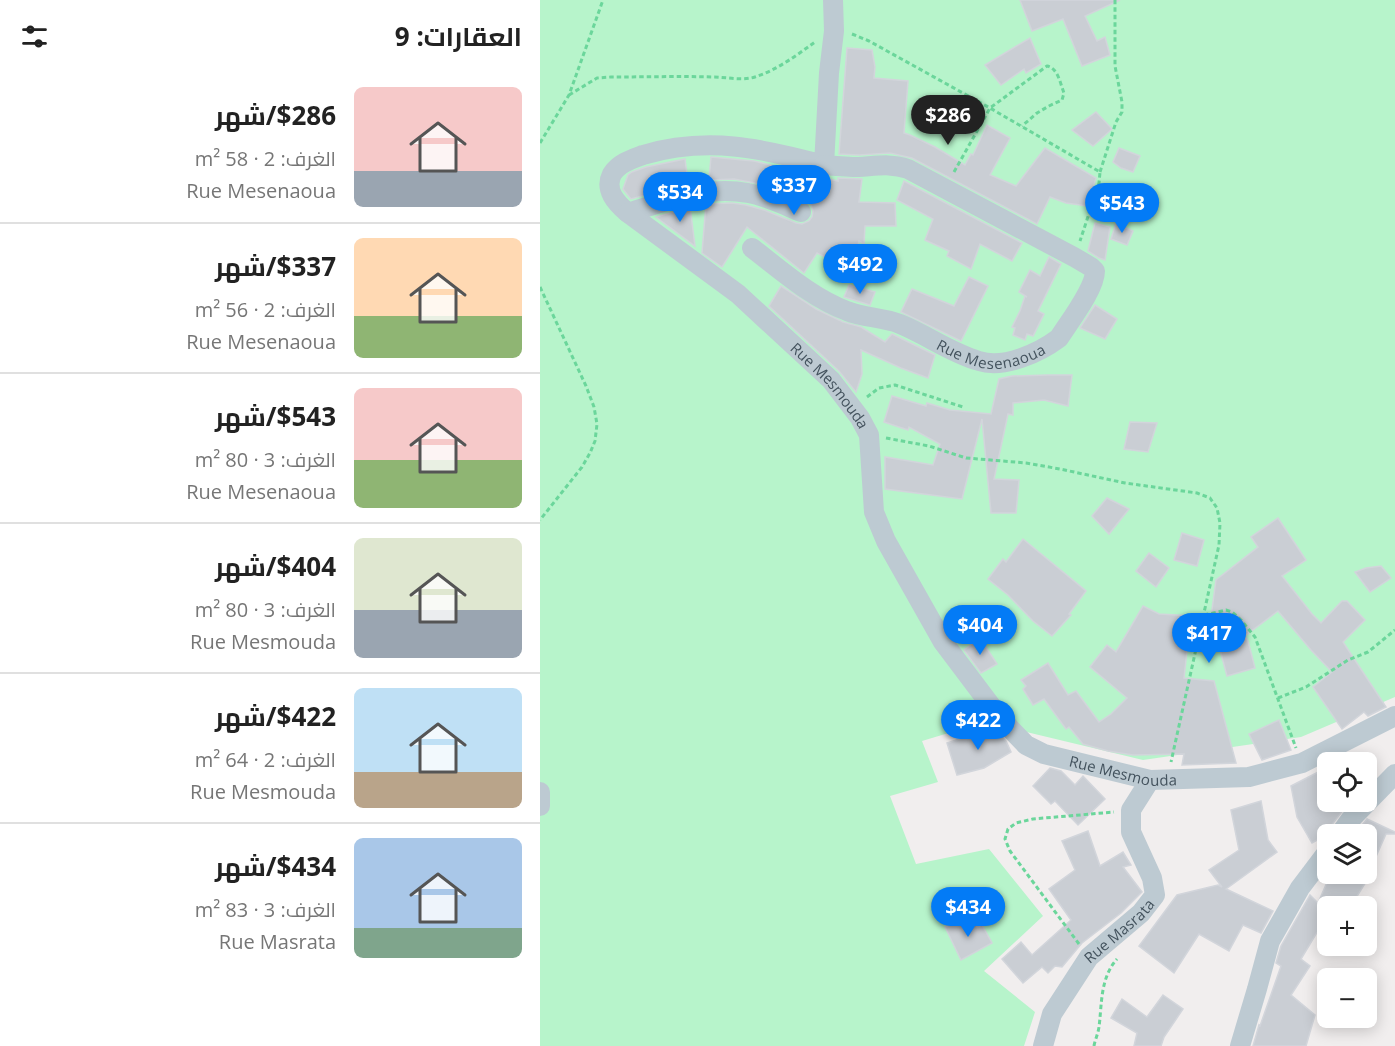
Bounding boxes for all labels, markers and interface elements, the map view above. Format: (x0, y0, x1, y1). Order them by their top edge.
text: العقارات: 9 (395, 18, 522, 54)
icon: filters (18, 20, 51, 53)
pin: $286 (912, 95, 984, 146)
text: $286/شهر (215, 97, 336, 133)
text: $286 (925, 101, 971, 128)
icon: home (402, 111, 474, 183)
text: الغرف: 2 · 58 m² (195, 145, 336, 172)
pin: $337 (758, 165, 830, 216)
text: $337 (771, 171, 817, 198)
pin: $534 (644, 172, 716, 223)
text: Rue Mesenaoua (186, 177, 336, 204)
text: $534 (657, 178, 703, 205)
pin: $543 (1086, 183, 1158, 234)
text: $543 (1099, 189, 1145, 216)
pin: $492 (824, 244, 896, 295)
text: $337/شهر (215, 248, 336, 284)
text: $492 (837, 250, 883, 277)
icon: home (402, 262, 474, 334)
text: الغرف: 2 · 56 m² (195, 296, 336, 323)
text: Rue Mesenaoua (186, 328, 336, 355)
street label: Rue Mesenaoua (933, 334, 1048, 373)
street label: Rue Mesmouda (786, 338, 874, 432)
text: $543/شهر (215, 398, 336, 434)
icon: home (402, 412, 474, 484)
text: الغرف: 3 · 80 m² (195, 446, 336, 473)
text: Rue Mesenaoua (186, 478, 336, 505)
text: $404/شهر (215, 548, 336, 584)
icon: home (402, 562, 474, 634)
text: الغرف: 3 · 80 m² (195, 596, 336, 623)
pin: $404 (944, 605, 1016, 656)
text: $404 (957, 611, 1003, 638)
pin: $417 (1173, 613, 1245, 664)
text: $417 (1186, 619, 1232, 646)
text: Rue Mesmouda (190, 628, 336, 655)
text: $422/شهر (215, 698, 336, 734)
pin: $422 (942, 700, 1014, 751)
text: $422 (955, 706, 1001, 733)
icon: home (402, 712, 474, 784)
text: الغرف: 2 · 64 m² (195, 746, 336, 773)
street label: Rue Mesmouda (1067, 751, 1177, 790)
map controls (1317, 752, 1377, 1028)
button: locate (1317, 752, 1377, 812)
text: Rue Mesmouda (190, 778, 336, 805)
button: layers (1317, 824, 1377, 884)
text: $434/شهر (215, 848, 336, 884)
icon: home (402, 862, 474, 934)
pin: $434 (932, 887, 1004, 938)
text: $434 (945, 893, 991, 920)
street label: Rue Masrata (1079, 894, 1159, 967)
text: الغرف: 3 · 83 m² (195, 896, 336, 923)
button: + (1317, 896, 1377, 956)
text: Rue Masrata (219, 928, 336, 955)
button: − (1317, 968, 1377, 1028)

